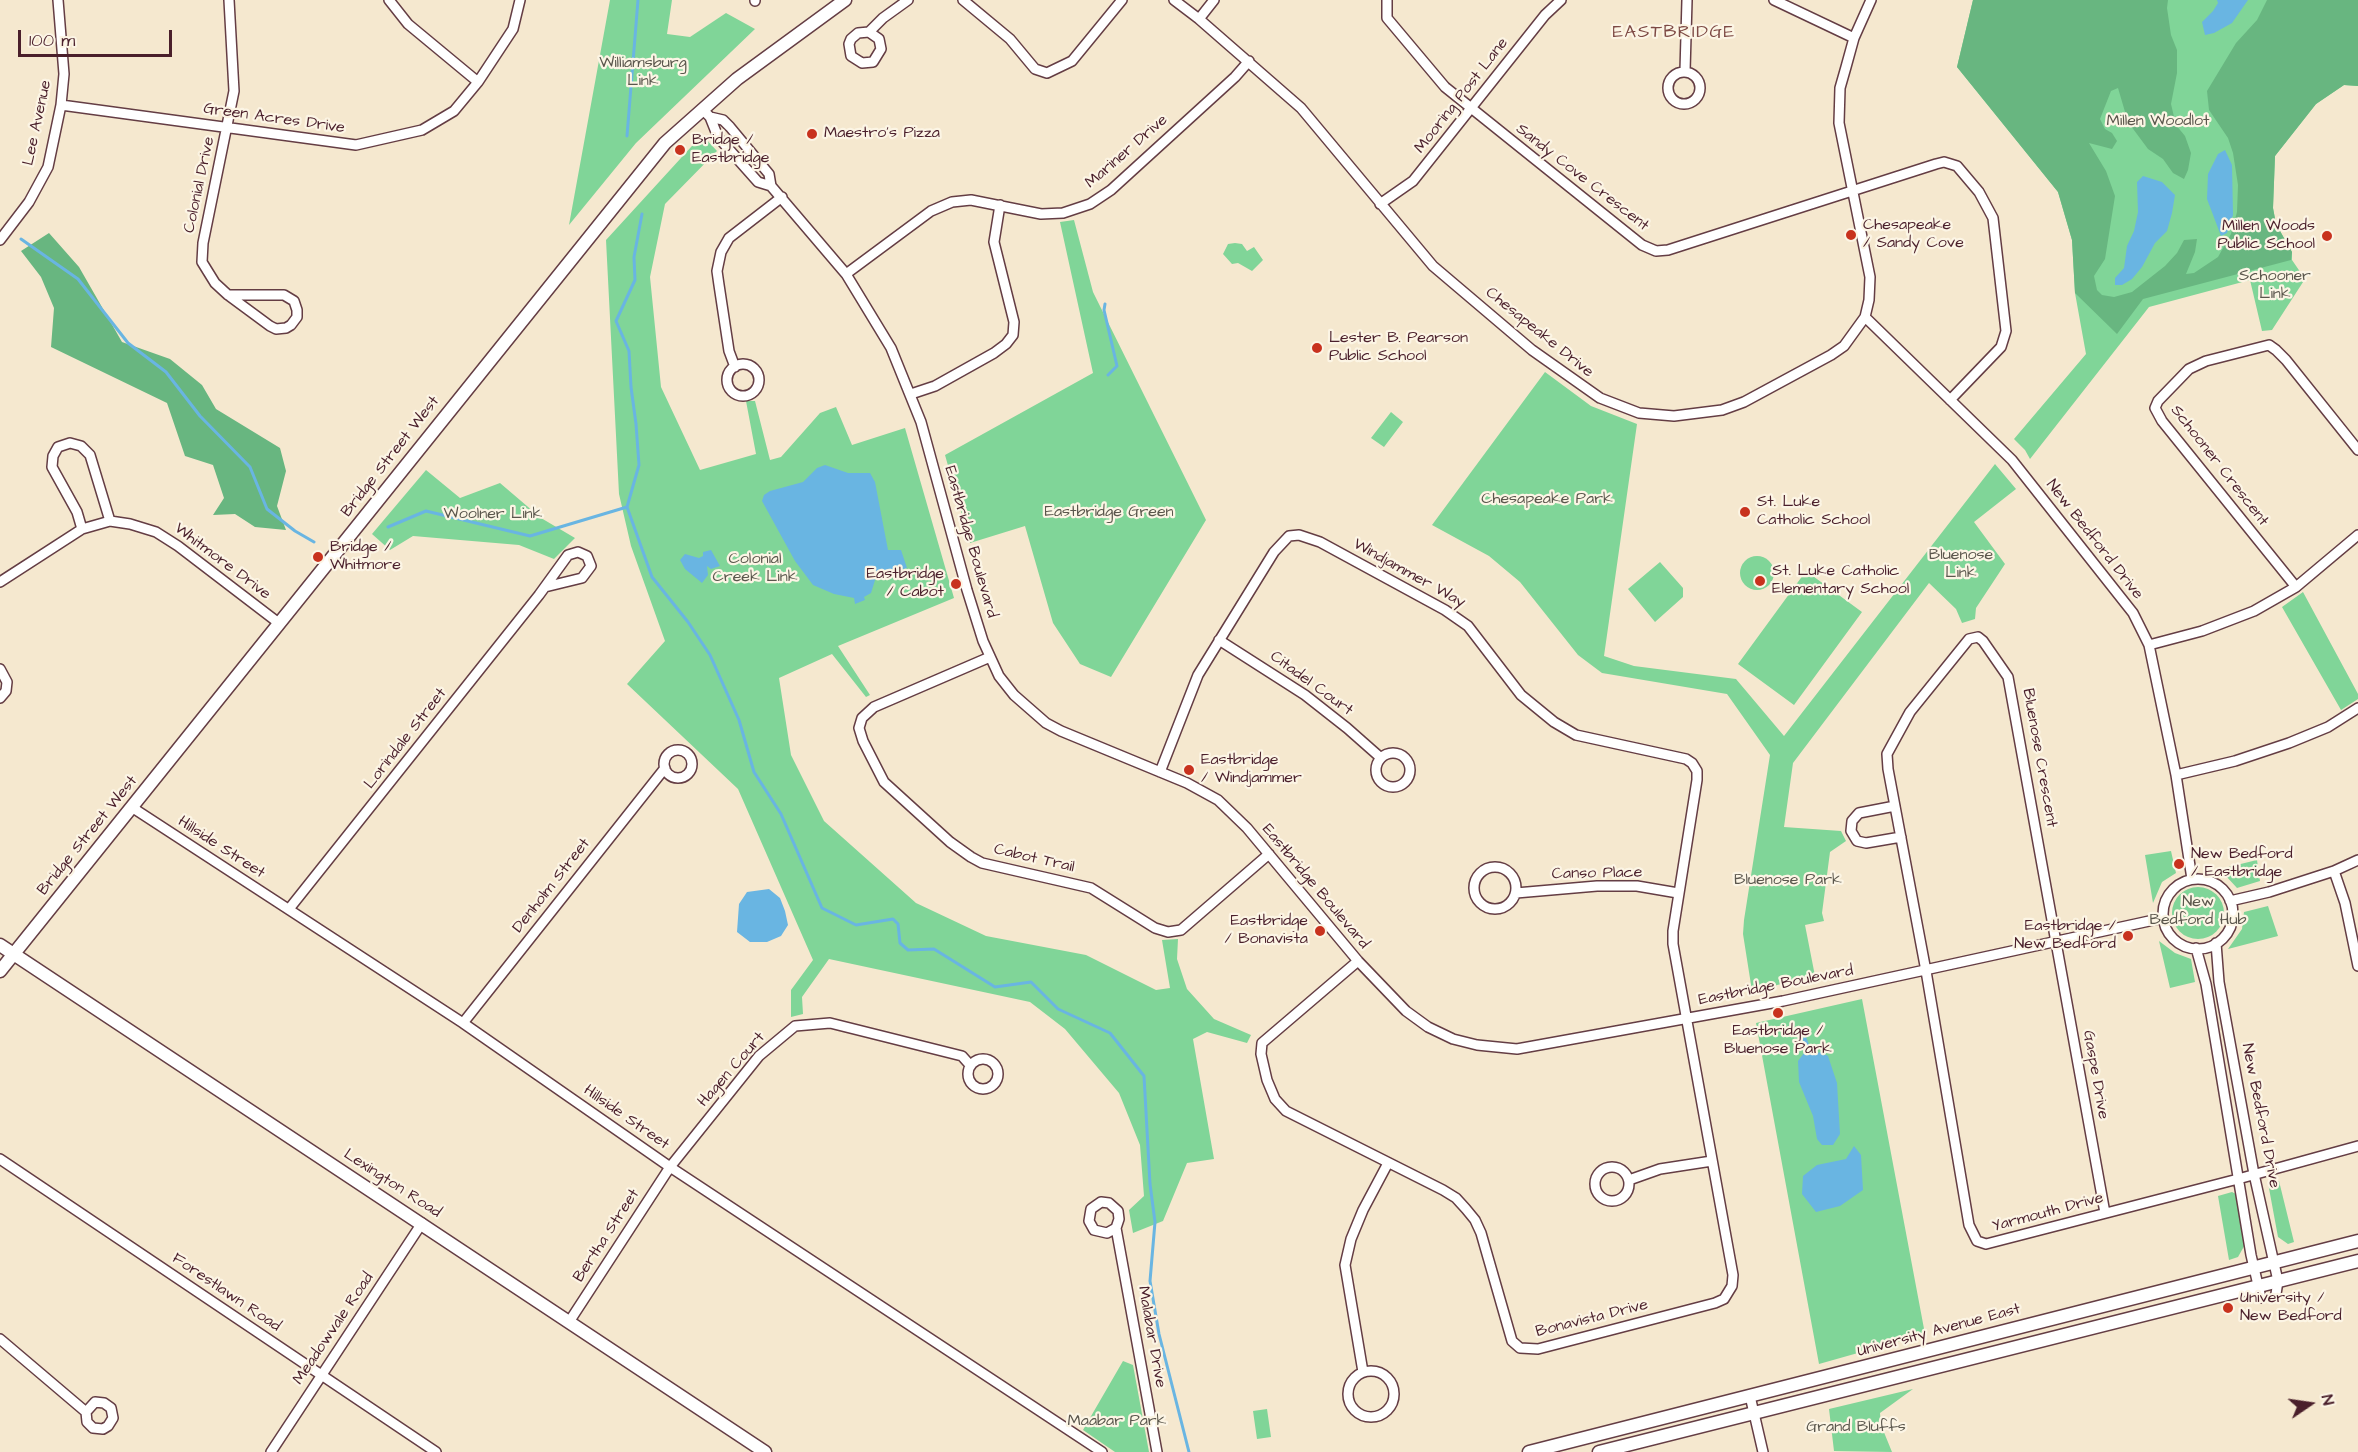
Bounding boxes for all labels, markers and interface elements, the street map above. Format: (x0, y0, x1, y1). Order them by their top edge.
scale bar (21, 18, 176, 56)
district label: EASTBRIDGE (1612, 22, 1736, 44)
text: 100 m (29, 28, 75, 53)
street label: Mooring Post Lane (1411, 34, 1513, 158)
park label: Williamsburg Link (599, 54, 687, 92)
street label: Lee Avenue (20, 79, 56, 167)
street label: Green Acres Drive (202, 100, 346, 138)
street label: Mariner Drive (1082, 111, 1172, 193)
park label: Millen Woodlot (2107, 112, 2209, 132)
street label: Sandy Cove Crescent (1512, 120, 1652, 236)
place label: Maestro's Pizza (824, 124, 940, 144)
marker: Maestro's Pizza (805, 127, 819, 141)
place label: Bridge / Eastbridge (692, 131, 769, 169)
street label: Colonial Drive (180, 135, 220, 235)
marker: Bridge / Eastbridge (673, 143, 687, 157)
place label: Chesapeake / Sandy Cove (1863, 216, 1964, 254)
place label: Millen Woods Public School (2217, 217, 2315, 255)
marker: Chesapeake / Sandy Cove (1844, 228, 1858, 242)
marker: Millen Woods Public School (2320, 229, 2334, 243)
park label: Schooner Link (2239, 267, 2311, 305)
street label: Chesapeake Drive (1481, 284, 1597, 382)
place label: Lester B. Pearson Public School (1329, 329, 1468, 367)
marker: Lester B. Pearson Public School (1310, 341, 1324, 355)
street label: Bridge Street West (338, 393, 444, 521)
street label: Schooner Crescent (2166, 402, 2272, 530)
street label: Eastbridge Boulevard (939, 464, 1001, 620)
street label: New Bedford Drive (2041, 476, 2147, 604)
park label: Chesapeake Park (1481, 490, 1613, 510)
place label: St. Luke Catholic School (1757, 493, 1870, 531)
park label: Eastbridge Green (1044, 503, 1174, 523)
park label: Woolner Link (444, 505, 542, 525)
marker: St. Luke Catholic School (1738, 505, 1752, 519)
street label: Whitmore Drive (170, 519, 274, 605)
street label: Windjammer Way (1349, 535, 1469, 613)
place label: Bridge / Whitmore (330, 538, 401, 576)
park label: Bluenose Link (1929, 546, 1993, 584)
marker: Bridge / Whitmore (311, 550, 325, 564)
park label: Colonial Creek Link (712, 550, 798, 588)
place label: St. Luke Catholic Elementary School (1772, 562, 1909, 600)
place label: Eastbridge / Cabot (867, 565, 944, 603)
marker: St. Luke Catholic Elementary School (1753, 574, 1767, 588)
marker: Eastbridge / Cabot (949, 577, 963, 591)
street label: Citadel Court (1266, 647, 1356, 721)
street label: Lorindale Street (361, 685, 451, 793)
street label: Bluenose Crescent (2017, 687, 2061, 829)
place label: Eastbridge / Windjammer (1201, 751, 1302, 789)
marker: Eastbridge / Windjammer (1182, 763, 1196, 777)
street label: Bridge Street West (34, 772, 142, 900)
street label: Hillside Street (174, 813, 268, 883)
street label: Eastbridge Boulevard (1257, 821, 1373, 953)
street label: Denholm Street (509, 835, 595, 937)
street label: Cabot Trail (992, 840, 1076, 878)
place label: New Bedford / Eastbridge (2191, 845, 2293, 883)
marker: New Bedford / Eastbridge (2172, 857, 2186, 871)
street label: Canso Place (1552, 864, 1642, 884)
park label: Bluenose Park (1734, 871, 1842, 891)
park label: New Bedford Hub (2150, 893, 2246, 931)
place label: Eastbridge / Bonavista (1224, 912, 1308, 950)
place label: Eastbridge / New Bedford (2014, 917, 2116, 955)
marker: Eastbridge / Bonavista (1313, 924, 1327, 938)
marker: Eastbridge / New Bedford (2121, 929, 2135, 943)
street label: Eastbridge Boulevard (1697, 962, 1855, 1010)
marker: Eastbridge / Bluenose Park (1771, 1006, 1785, 1020)
place label: Eastbridge / Bluenose Park (1724, 1022, 1832, 1060)
street label: Hagen Court (694, 1029, 770, 1111)
street label: Gaspe Drive (2078, 1029, 2112, 1121)
street label: New Bedford Drive (2237, 1042, 2283, 1190)
street label: Hillside Street (579, 1081, 673, 1155)
street label: Lexington Road (340, 1145, 444, 1223)
street label: Bertha Street (570, 1186, 644, 1286)
street label: Yarmouth Drive (1990, 1189, 2106, 1237)
street label: Forestlawn Road (168, 1250, 284, 1336)
street label: Meadowvale Road (289, 1269, 379, 1389)
street label: Malabar Drive (1133, 1285, 1169, 1389)
place label: University / New Bedford (2240, 1289, 2342, 1327)
street label: Bonavista Drive (1534, 1296, 1650, 1342)
street label: University Avenue East (1855, 1300, 2023, 1362)
marker: University / New Bedford (2221, 1301, 2235, 1315)
north arrow (2280, 1374, 2340, 1434)
text: N (2316, 1393, 2339, 1407)
park label: Maabar Park (1068, 1412, 1166, 1432)
park label: Grand Bluffs (1806, 1418, 1906, 1438)

